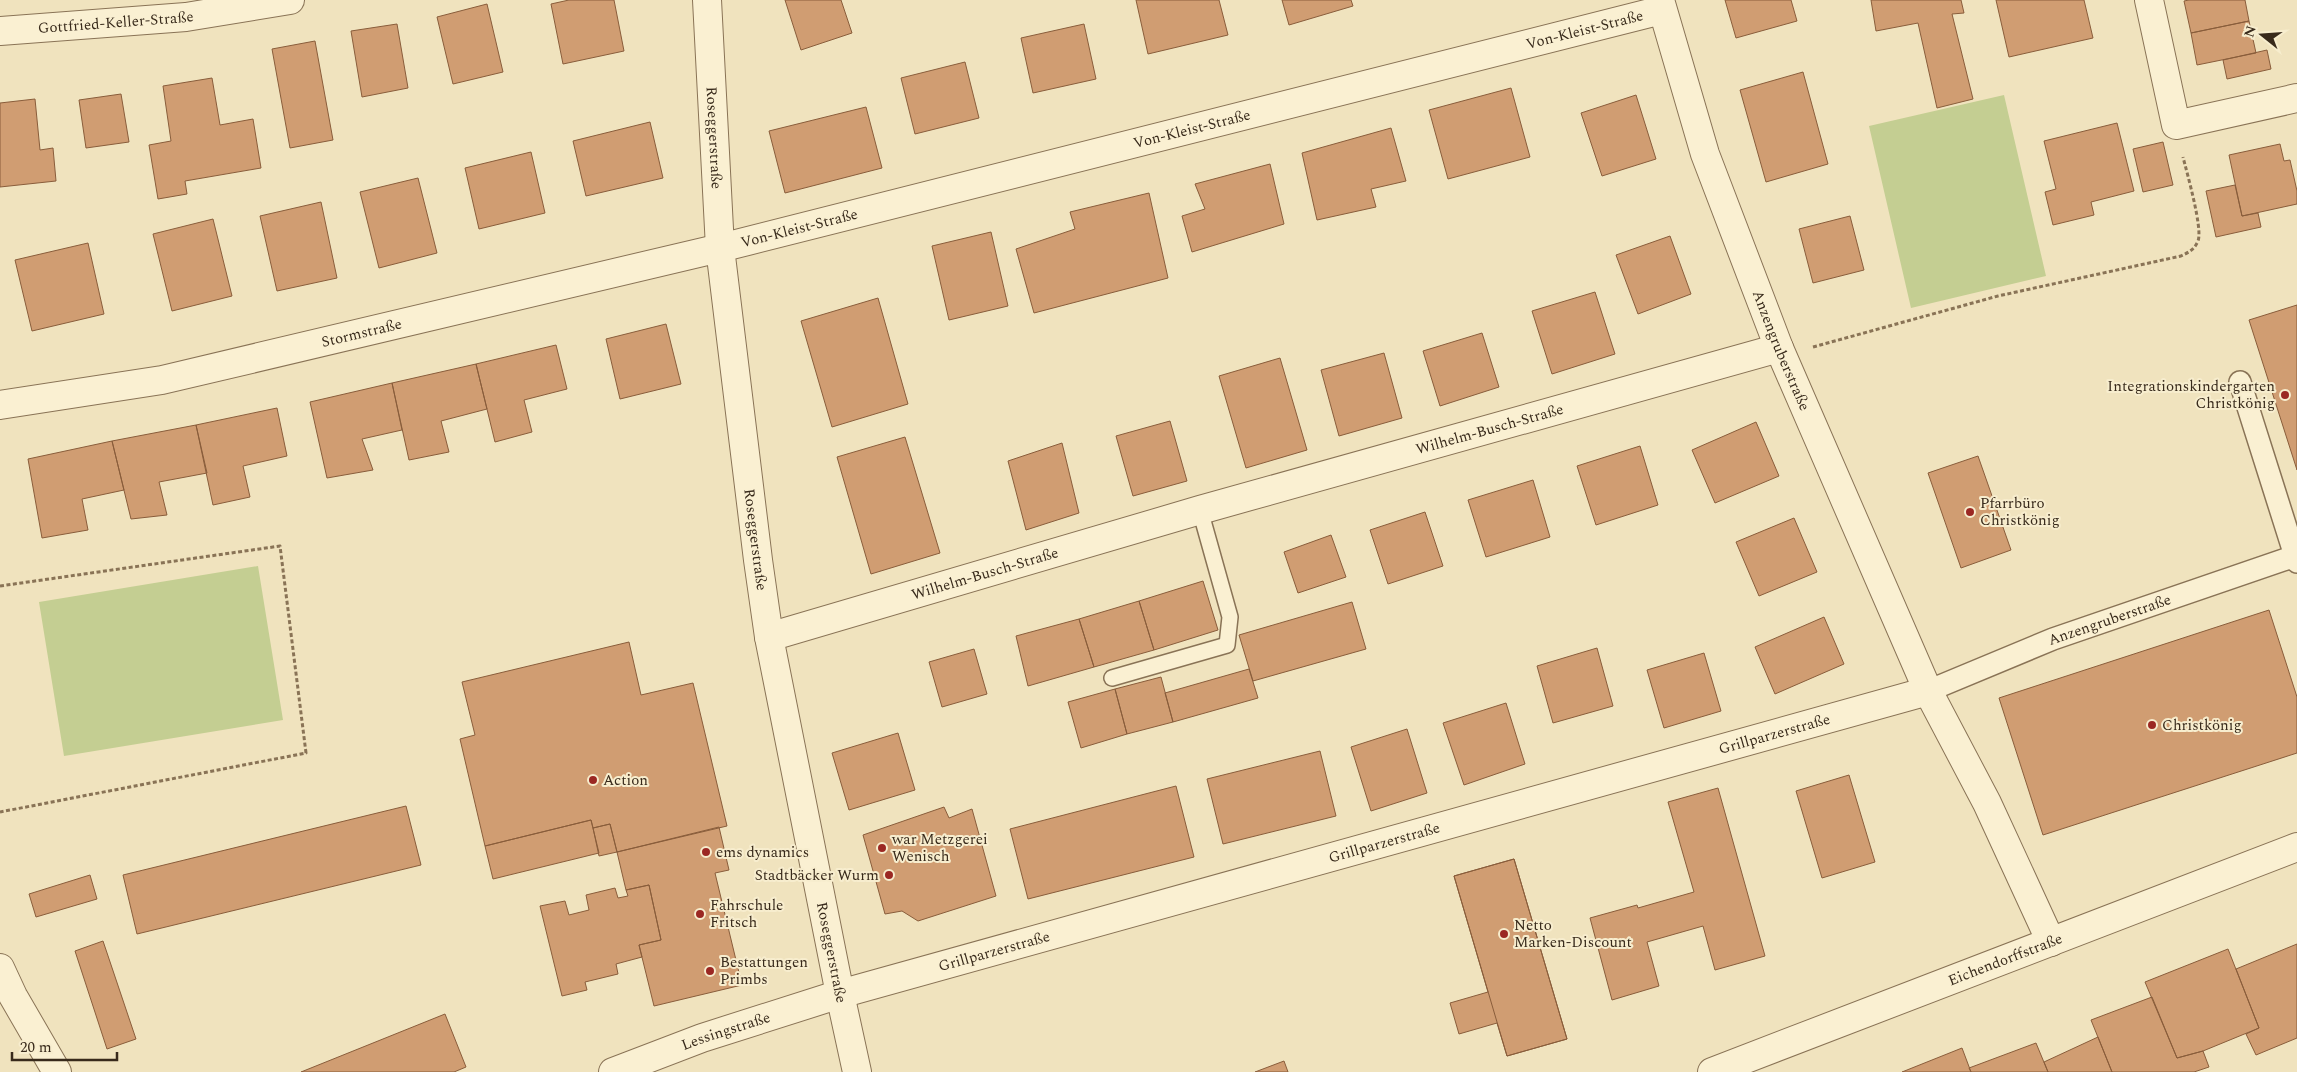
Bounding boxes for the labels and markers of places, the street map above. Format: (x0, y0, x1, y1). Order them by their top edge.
place label: Integrationskindergarten Christkönig (2107, 375, 2275, 415)
marker: Integrationskindergarten Christkönig (2279, 389, 2291, 401)
place label: Pfarrbüro Christkönig (1980, 492, 2060, 532)
marker: Pfarrbüro Christkönig (1964, 506, 1976, 518)
place label: Christkönig (2162, 714, 2242, 737)
marker: Christkönig (2146, 719, 2158, 731)
place label: Action (603, 769, 648, 792)
marker: Action (587, 774, 599, 786)
place label: war Metzgerei Wenisch (891, 828, 988, 868)
place label: ems dynamics (716, 841, 809, 864)
marker: war Metzgerei Wenisch (876, 842, 888, 854)
marker: ems dynamics (700, 846, 712, 858)
place label: Stadtbäcker Wurm (755, 864, 879, 887)
marker: Stadtbäcker Wurm (883, 869, 895, 881)
place label: Fahrschule Fritsch (710, 894, 783, 934)
marker: Fahrschule Fritsch (694, 908, 706, 920)
place label: Netto Marken-Discount (1514, 914, 1632, 954)
marker: Netto Marken-Discount (1498, 928, 1510, 940)
place label: Bestattungen Primbs (720, 951, 808, 991)
marker: Bestattungen Primbs (704, 965, 716, 977)

